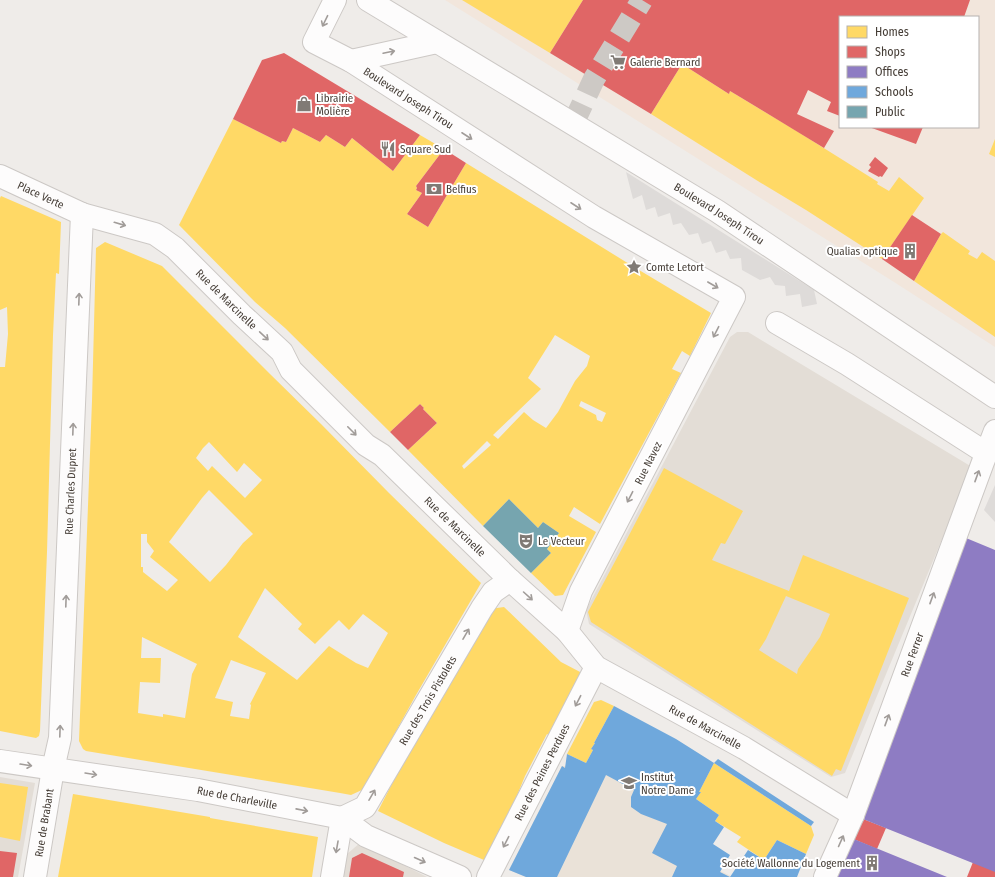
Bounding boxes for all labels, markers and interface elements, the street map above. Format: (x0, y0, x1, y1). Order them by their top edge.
one-way arrow (321, 15, 328, 27)
legend (839, 16, 979, 128)
text: Homes (875, 25, 909, 39)
text: Shops (875, 45, 905, 59)
one-way arrow (382, 48, 395, 56)
supermarket icon: Galerie Bernard (609, 53, 627, 71)
place label: Galerie Bernard (630, 56, 700, 69)
street label: Boulevard Joseph Tirou (361, 65, 456, 132)
text: Offices (875, 65, 908, 79)
text: Schools (875, 85, 913, 99)
place label: Librairie Molière (316, 92, 353, 118)
shop icon: Librairie Molière (295, 95, 313, 113)
text: Public (875, 105, 905, 119)
one-way arrow (461, 132, 473, 140)
restaurant icon: Square Sud (379, 140, 397, 158)
place label: Square Sud (400, 143, 451, 156)
street label: Place Verte (15, 179, 66, 212)
bank icon: Belfius (425, 180, 443, 198)
street label: Boulevard Joseph Tirou (672, 181, 766, 248)
place label: Belfius (446, 183, 477, 196)
one-way arrow (570, 202, 581, 210)
one-way arrow (113, 221, 126, 228)
building icon: Qualias optique (901, 242, 919, 260)
place label: Qualias optique (827, 245, 898, 258)
place icon: Comte Letort (625, 258, 643, 276)
place label: Comte Letort (646, 261, 704, 274)
street label: Rue de Marcinelle (193, 267, 259, 332)
one-way arrow (707, 282, 719, 290)
one-way arrow (75, 293, 82, 306)
one-way arrow (712, 325, 719, 337)
one-way arrow (259, 331, 269, 341)
one-way arrow (70, 423, 77, 436)
one-way arrow (347, 426, 357, 436)
street label: Rue Navez (632, 439, 665, 487)
street label: Rue Charles Dupret (63, 448, 79, 535)
one-way arrow (974, 471, 982, 483)
one-way arrow (626, 490, 633, 502)
street label: Rue de Marcinelle (421, 494, 488, 560)
theatre icon: Le Vecteur (517, 532, 535, 550)
place label: Le Vecteur (538, 535, 585, 548)
one-way arrow (523, 591, 533, 601)
one-way arrow (929, 593, 937, 605)
one-way arrow (62, 595, 70, 608)
one-way arrow (462, 629, 470, 640)
street label: Rue Ferrer (898, 631, 927, 679)
street label: Rue des Trois Pistolets (397, 653, 460, 748)
one-way arrow (574, 695, 581, 707)
street label: Rue de Marcinelle (667, 702, 743, 752)
one-way arrow (884, 715, 892, 727)
street label: Rue des Peines Perdues (512, 722, 573, 823)
one-way arrow (57, 725, 64, 738)
one-way arrow (19, 761, 32, 769)
one-way arrow (84, 770, 97, 778)
place label: Institut Notre Dame (641, 771, 694, 797)
school or university icon: Institut Notre Dame (620, 774, 638, 792)
street label: Rue de Charleville (196, 784, 278, 812)
street label: Rue de Brabant (32, 787, 57, 858)
one-way arrow (369, 789, 377, 801)
one-way arrow (295, 806, 308, 814)
one-way arrow (502, 835, 509, 847)
one-way arrow (837, 836, 845, 848)
one-way arrow (333, 840, 341, 853)
building icon: Société Wallonne du Logement (863, 854, 881, 872)
one-way arrow (414, 856, 426, 864)
place label: Société Wallonne du Logement (722, 857, 860, 870)

